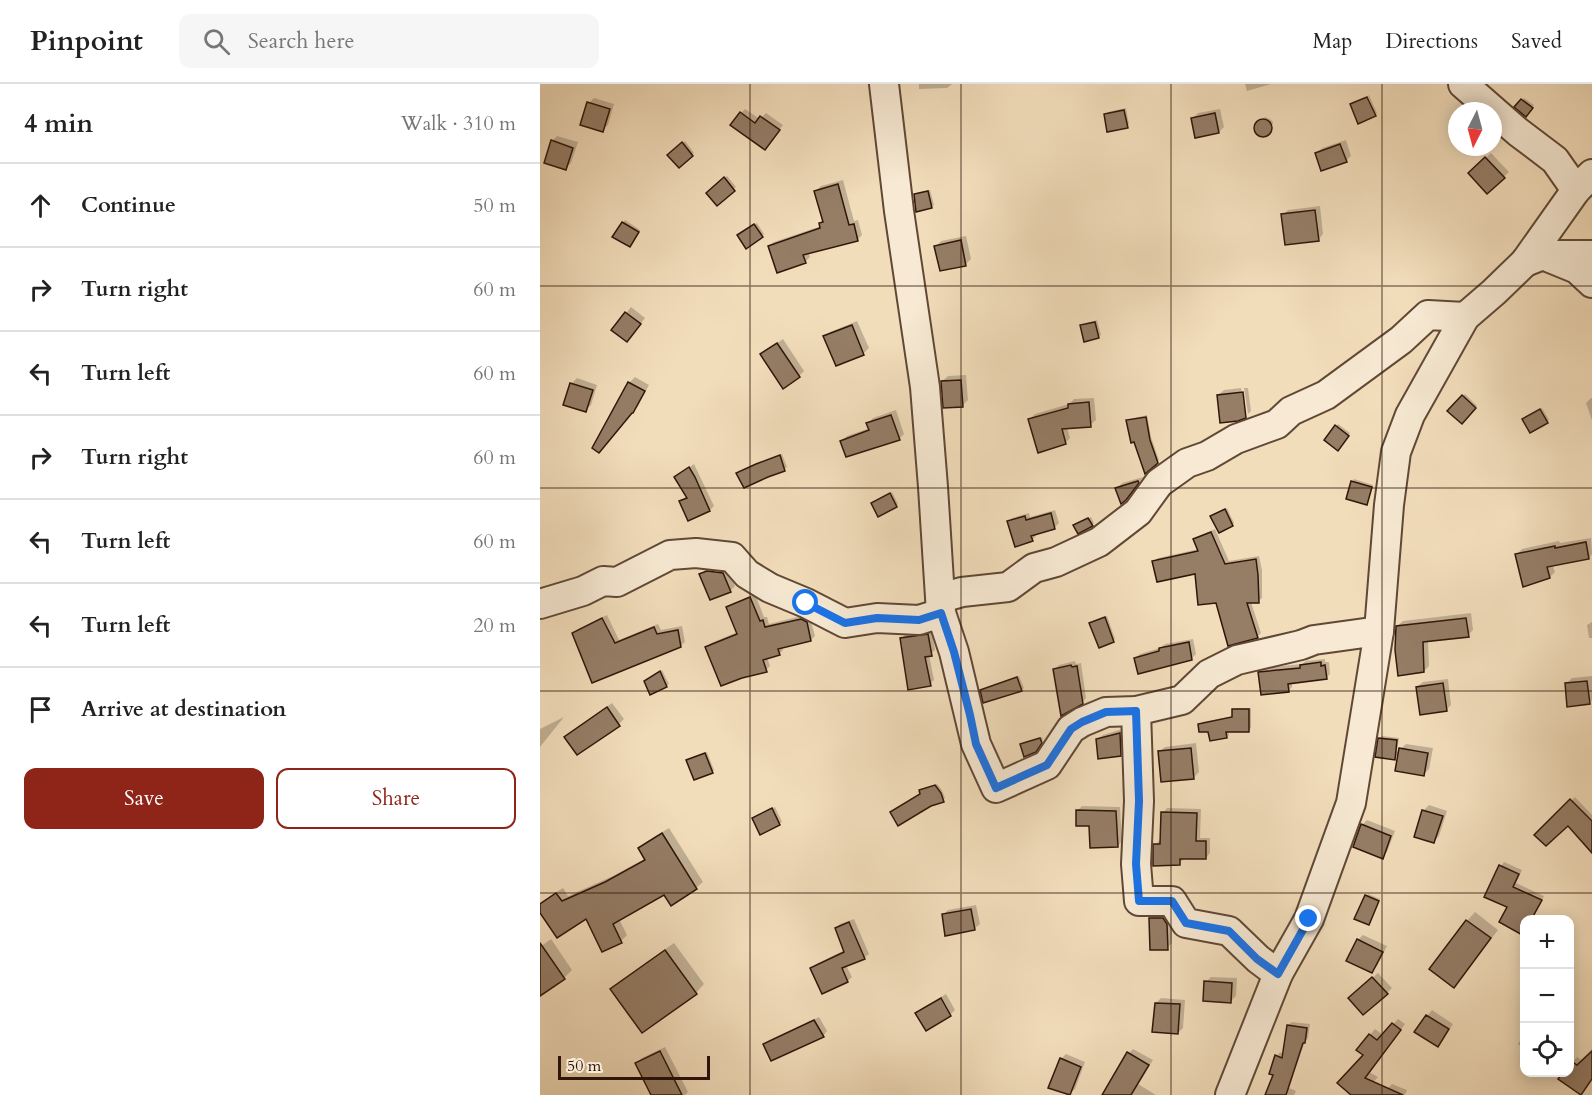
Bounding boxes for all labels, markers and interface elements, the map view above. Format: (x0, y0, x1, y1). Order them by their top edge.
search box (179, 14, 599, 68)
text: Pinpoint (30, 22, 143, 60)
icon: search (200, 25, 233, 58)
text: Search here (248, 26, 354, 56)
text: Map (1312, 27, 1352, 56)
text: Directions (1385, 27, 1478, 56)
text: Saved (1511, 27, 1562, 56)
north arrow (1448, 102, 1502, 156)
text: 4 min (24, 106, 93, 141)
text: Walk · 310 m (401, 110, 516, 137)
icon: ahead (24, 189, 57, 222)
text: Continue (81, 190, 176, 220)
text: 50 m (473, 192, 516, 219)
icon: right (24, 273, 57, 306)
text: Turn right (81, 274, 188, 304)
text: 60 m (473, 276, 516, 303)
icon: left (24, 357, 57, 390)
text: Turn left (81, 358, 170, 388)
text: 60 m (473, 360, 516, 387)
icon: right (24, 441, 57, 474)
text: Turn right (81, 442, 188, 472)
text: 60 m (473, 444, 516, 471)
icon: left (24, 525, 57, 558)
text: Turn left (81, 526, 170, 556)
text: 60 m (473, 528, 516, 555)
route start (792, 589, 818, 615)
icon: left (24, 609, 57, 642)
text: Turn left (81, 610, 170, 640)
text: 20 m (473, 612, 516, 639)
icon: arrive (24, 693, 57, 726)
text: Arrive at destination (81, 694, 286, 724)
button: Save (24, 768, 264, 829)
button: Share (276, 768, 516, 829)
route end (1295, 905, 1321, 931)
map controls (1520, 915, 1574, 1077)
button: + (1520, 915, 1574, 969)
button: − (1520, 969, 1574, 1023)
button: locate (1520, 1023, 1574, 1077)
scale bar (558, 1053, 710, 1080)
text: 50 m (567, 1055, 601, 1077)

